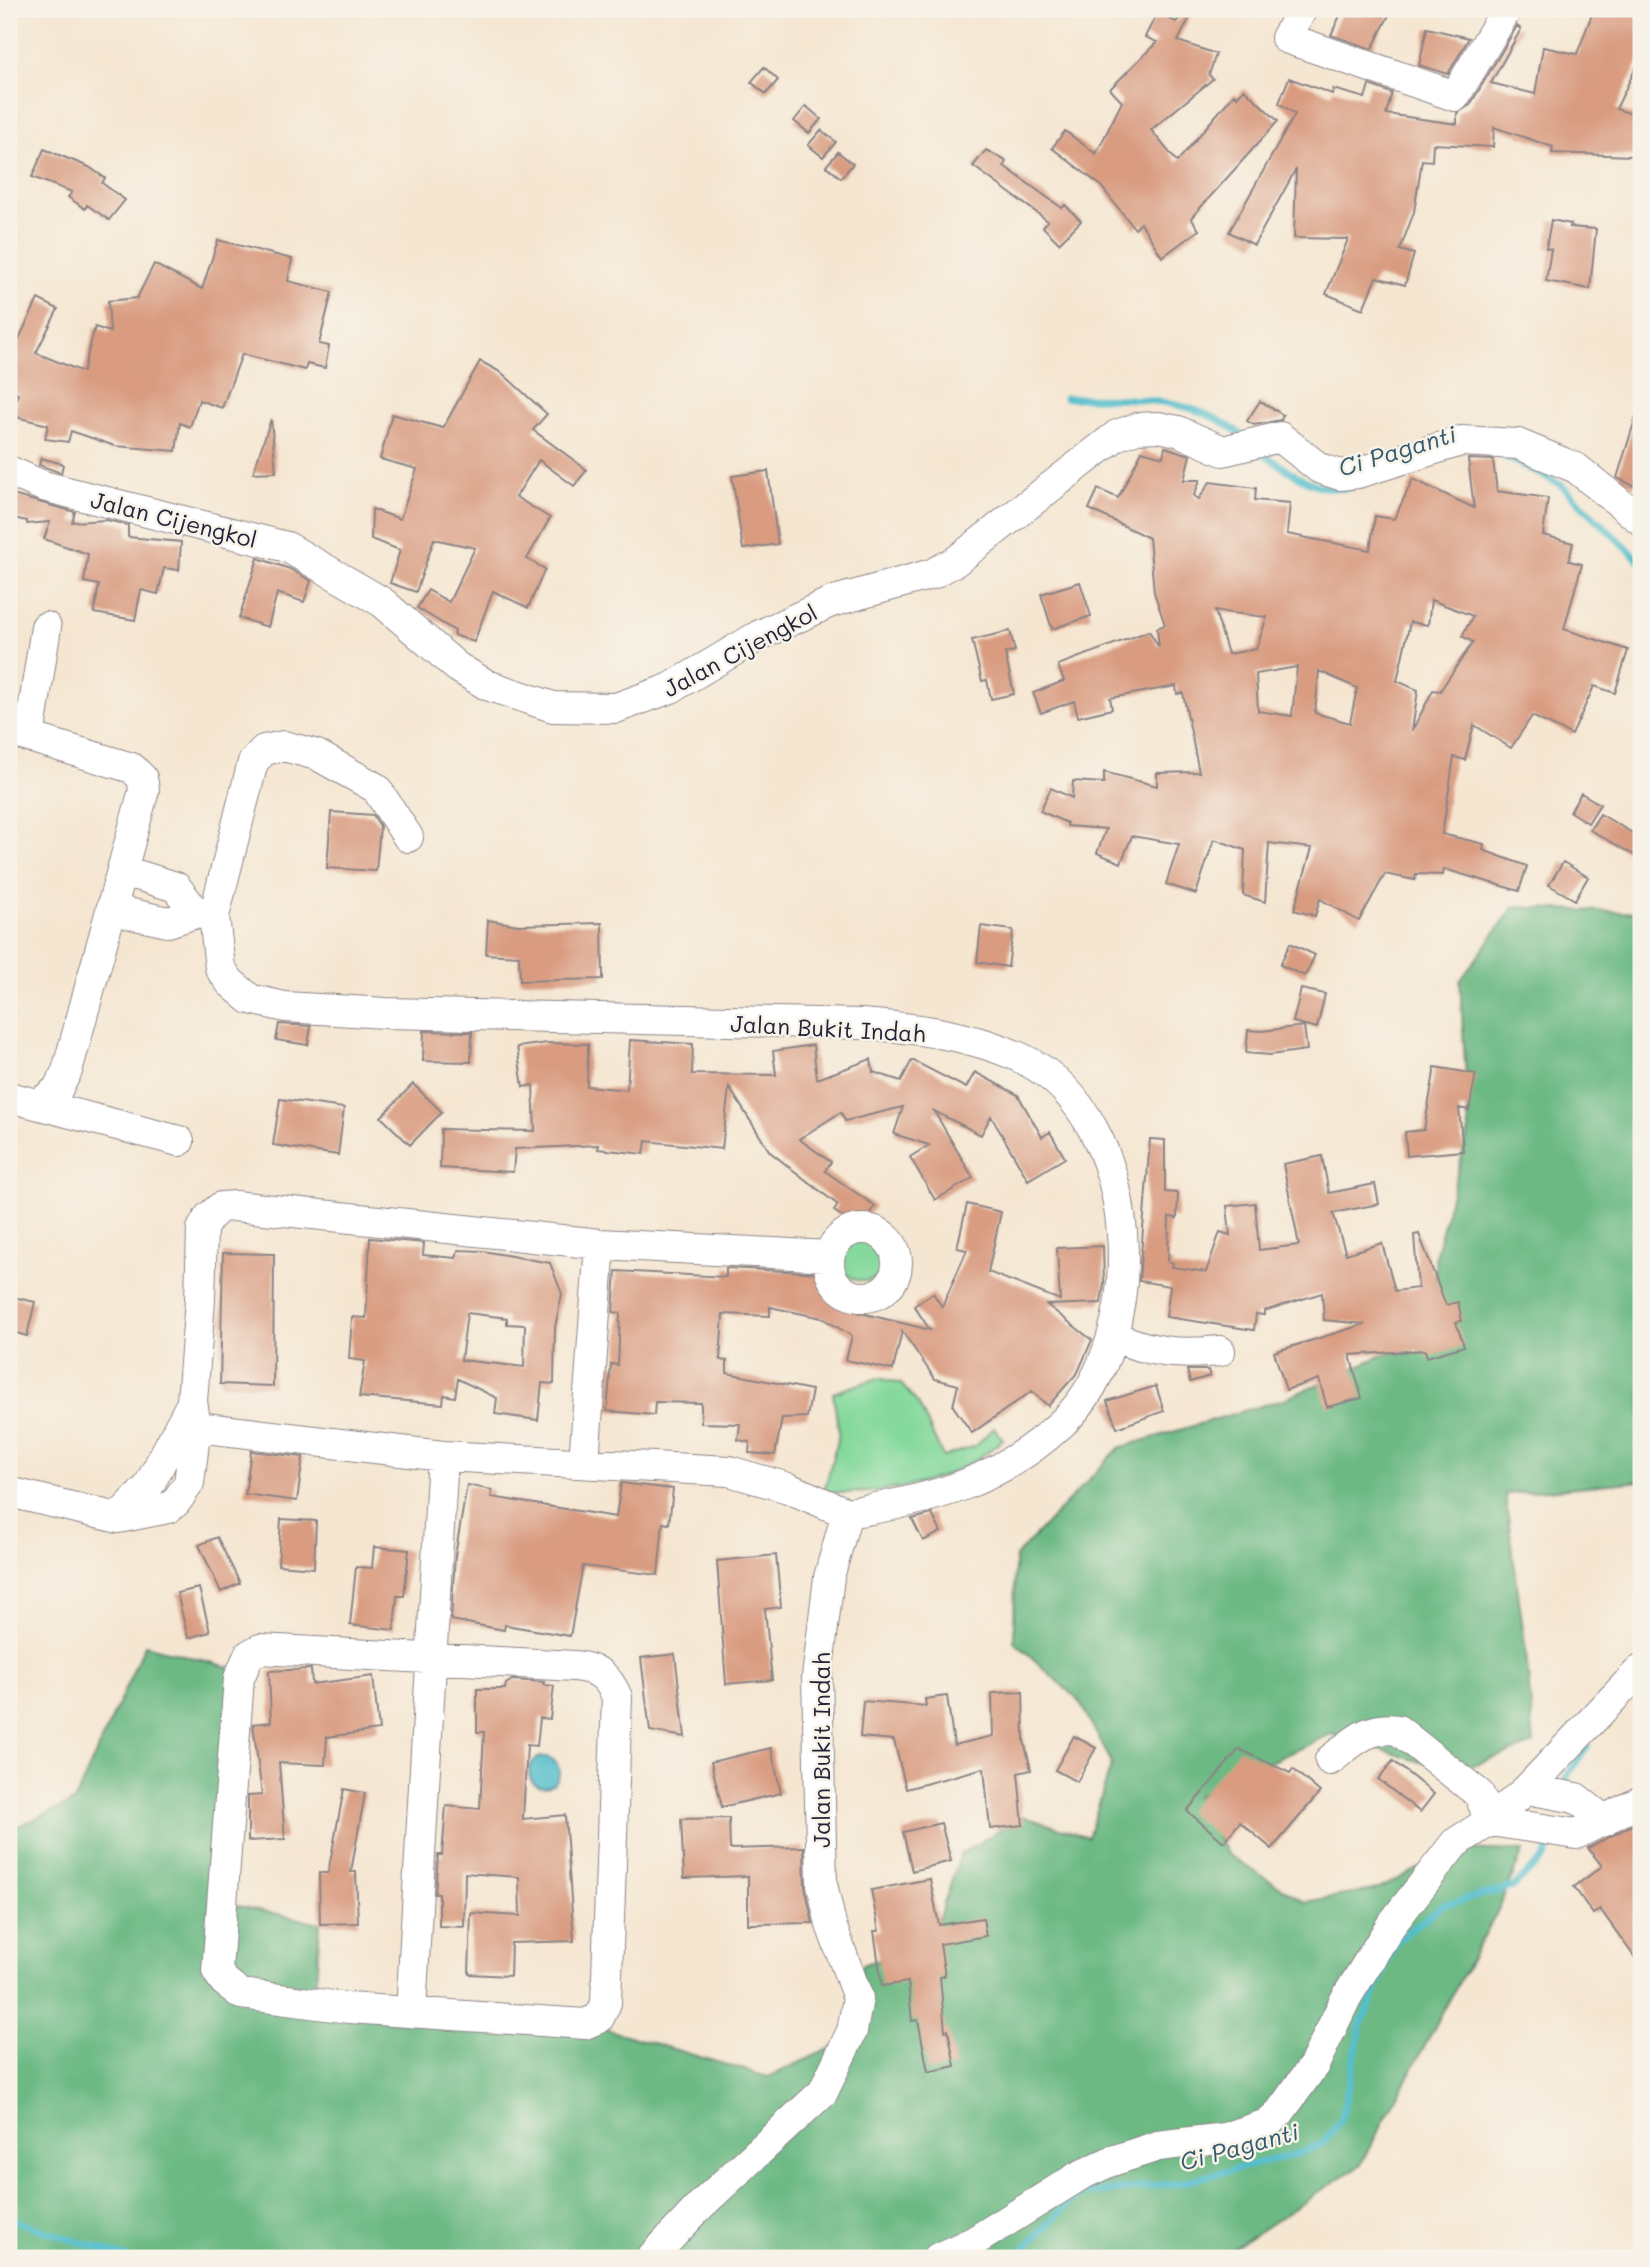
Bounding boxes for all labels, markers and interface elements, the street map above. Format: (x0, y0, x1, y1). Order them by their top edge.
water label: Ci Paganti (1334, 417, 1460, 483)
street label: Jalan Cijengkol (88, 484, 260, 554)
street label: Jalan Cijengkol (658, 597, 822, 703)
street label: Jalan Bukit Indah (730, 1008, 926, 1048)
street label: Jalan Bukit Indah (806, 1652, 836, 1848)
water label: Ci Paganti (1176, 2115, 1302, 2177)

